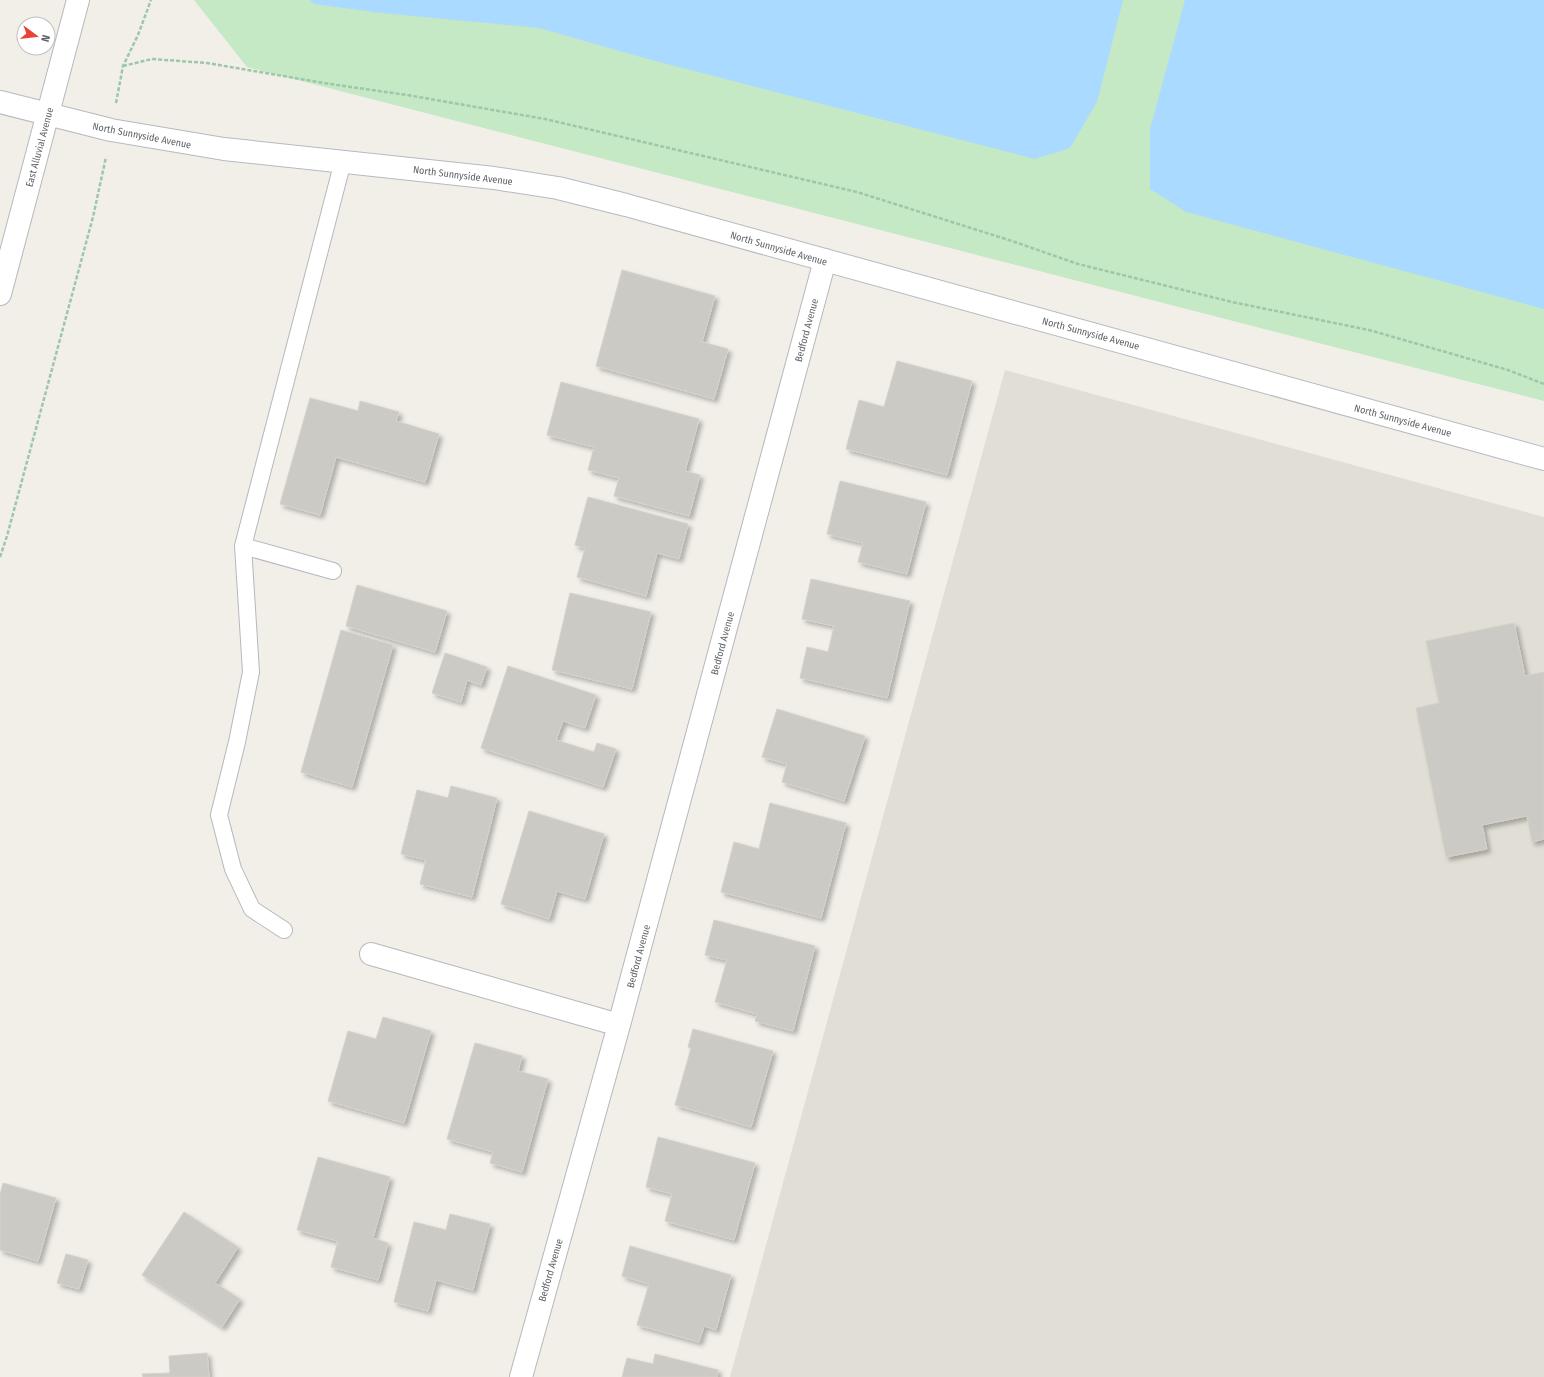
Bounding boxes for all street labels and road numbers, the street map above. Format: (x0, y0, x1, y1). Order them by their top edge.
street label: East Alluvial Avenue (24, 106, 56, 188)
street label: North Sunnyside Avenue (91, 121, 192, 151)
street label: North Sunnyside Avenue (412, 164, 513, 188)
street label: North Sunnyside Avenue (729, 229, 829, 269)
street label: Bedford Avenue (793, 297, 821, 363)
street label: North Sunnyside Avenue (1041, 315, 1141, 353)
street label: North Sunnyside Avenue (1353, 402, 1453, 440)
street label: Bedford Avenue (709, 610, 737, 676)
street label: Bedford Avenue (625, 923, 653, 989)
street label: Bedford Avenue (536, 1237, 566, 1303)

